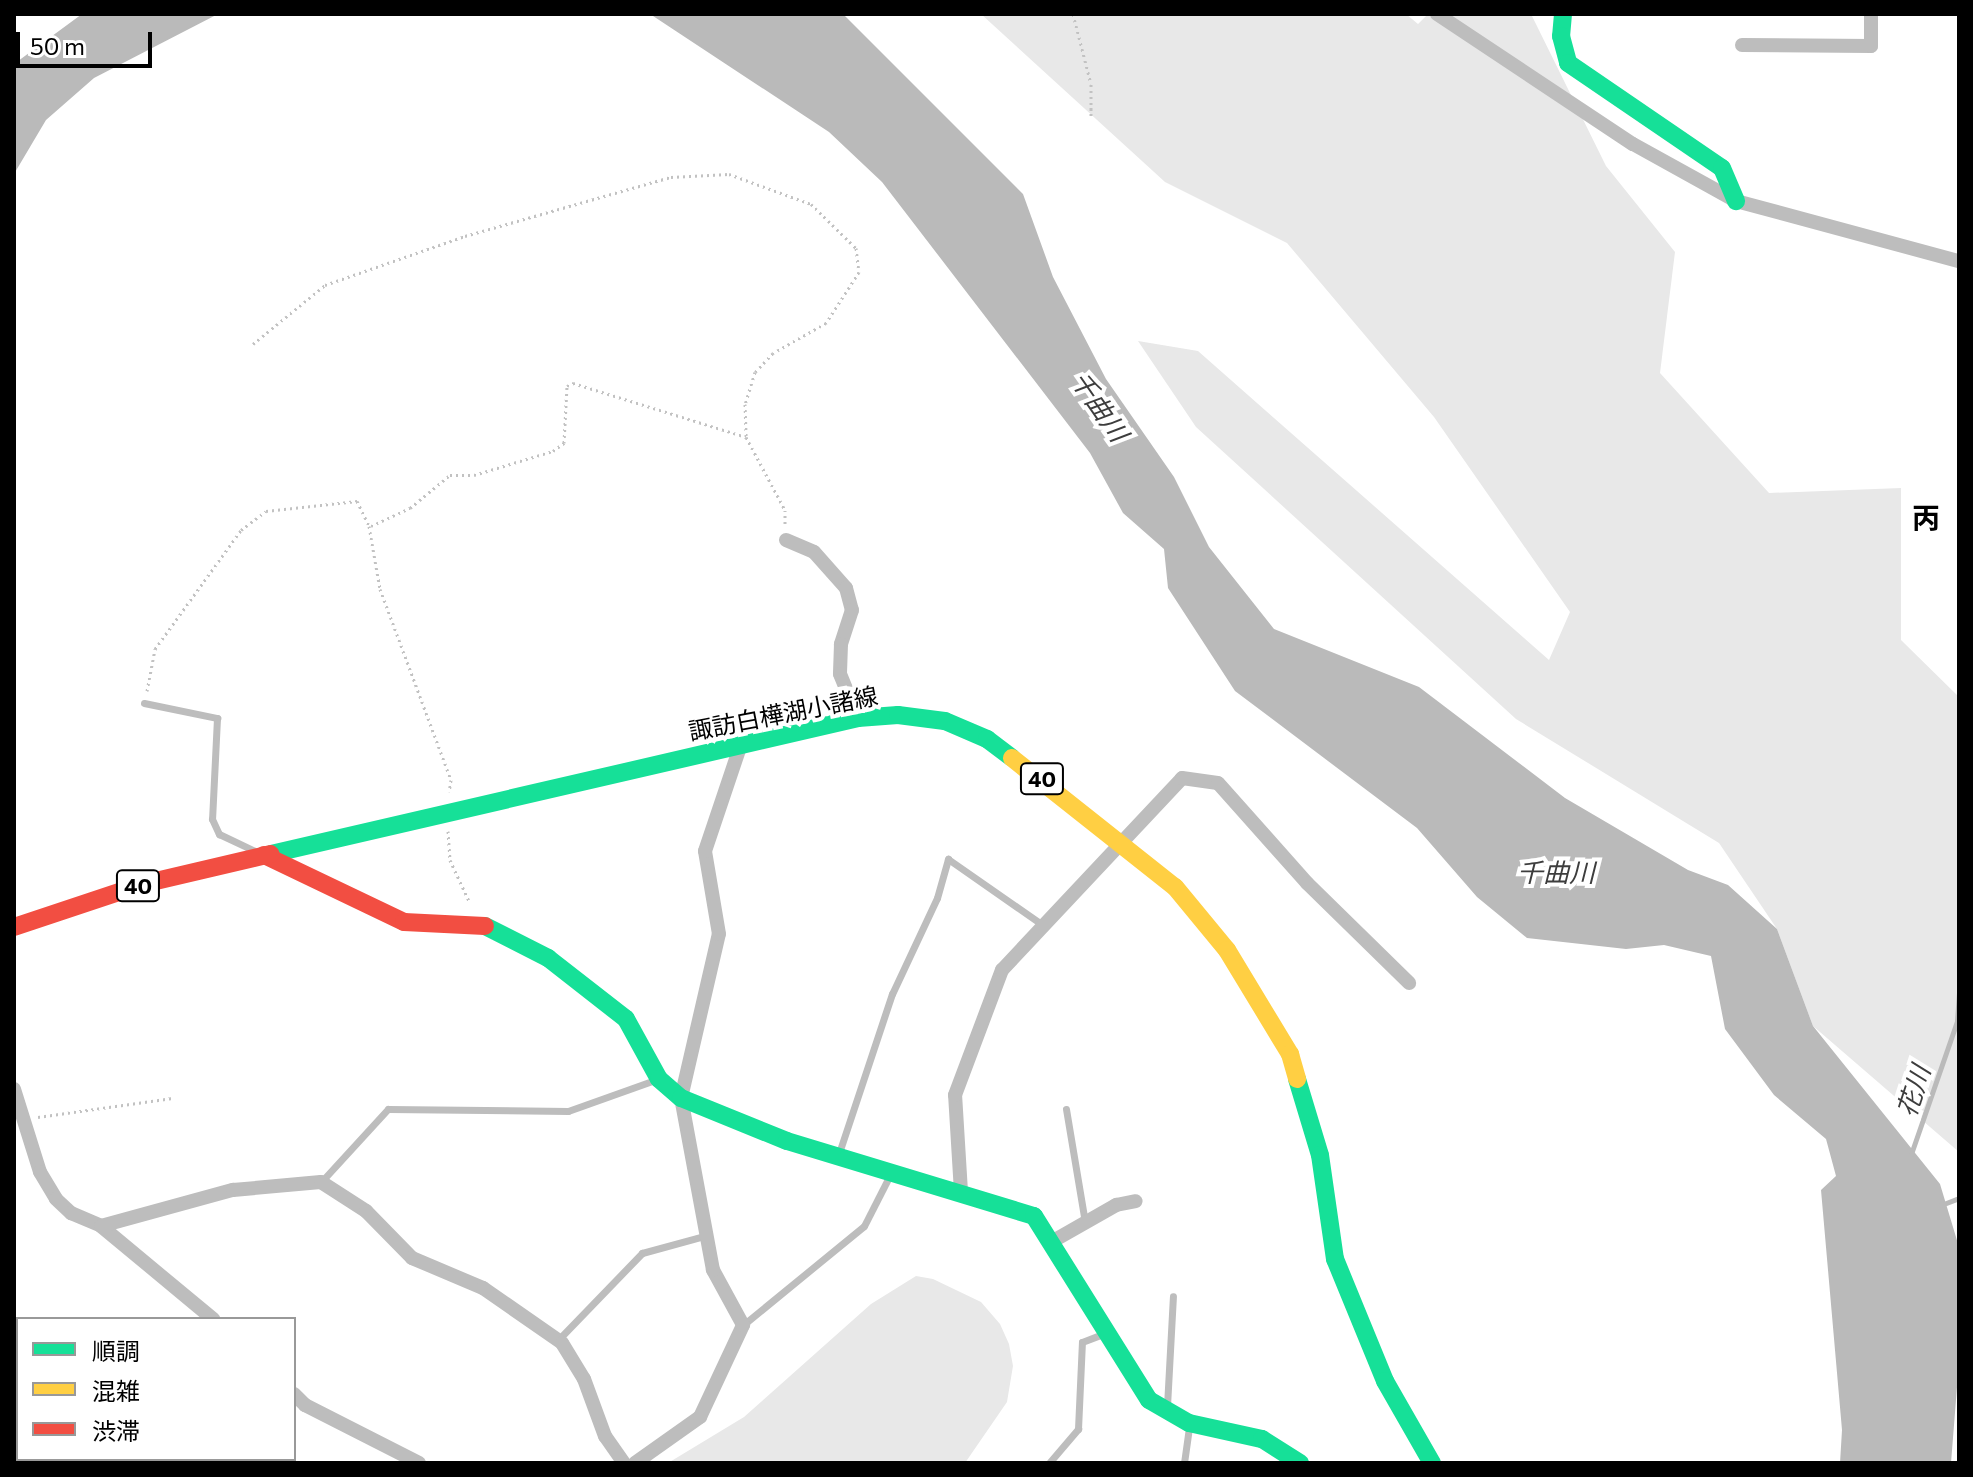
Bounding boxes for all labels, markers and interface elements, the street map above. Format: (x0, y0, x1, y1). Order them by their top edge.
scale bar (20, 16, 156, 66)
text: 50 m (30, 31, 85, 60)
water label: 千曲川 (1065, 365, 1135, 447)
district label: 丙 (1912, 500, 1940, 534)
street label: 諏訪白樺湖小諸線 (686, 681, 880, 745)
road number: 40 (1018, 761, 1066, 797)
water label: 千曲川 (1517, 856, 1595, 888)
road number: 40 (114, 868, 162, 904)
water label: 花川 (1890, 1061, 1936, 1121)
legend (16, 1317, 296, 1461)
text: 順調 (92, 1336, 140, 1365)
text: 混雑 (92, 1376, 140, 1405)
text: 渋滞 (92, 1416, 140, 1445)

